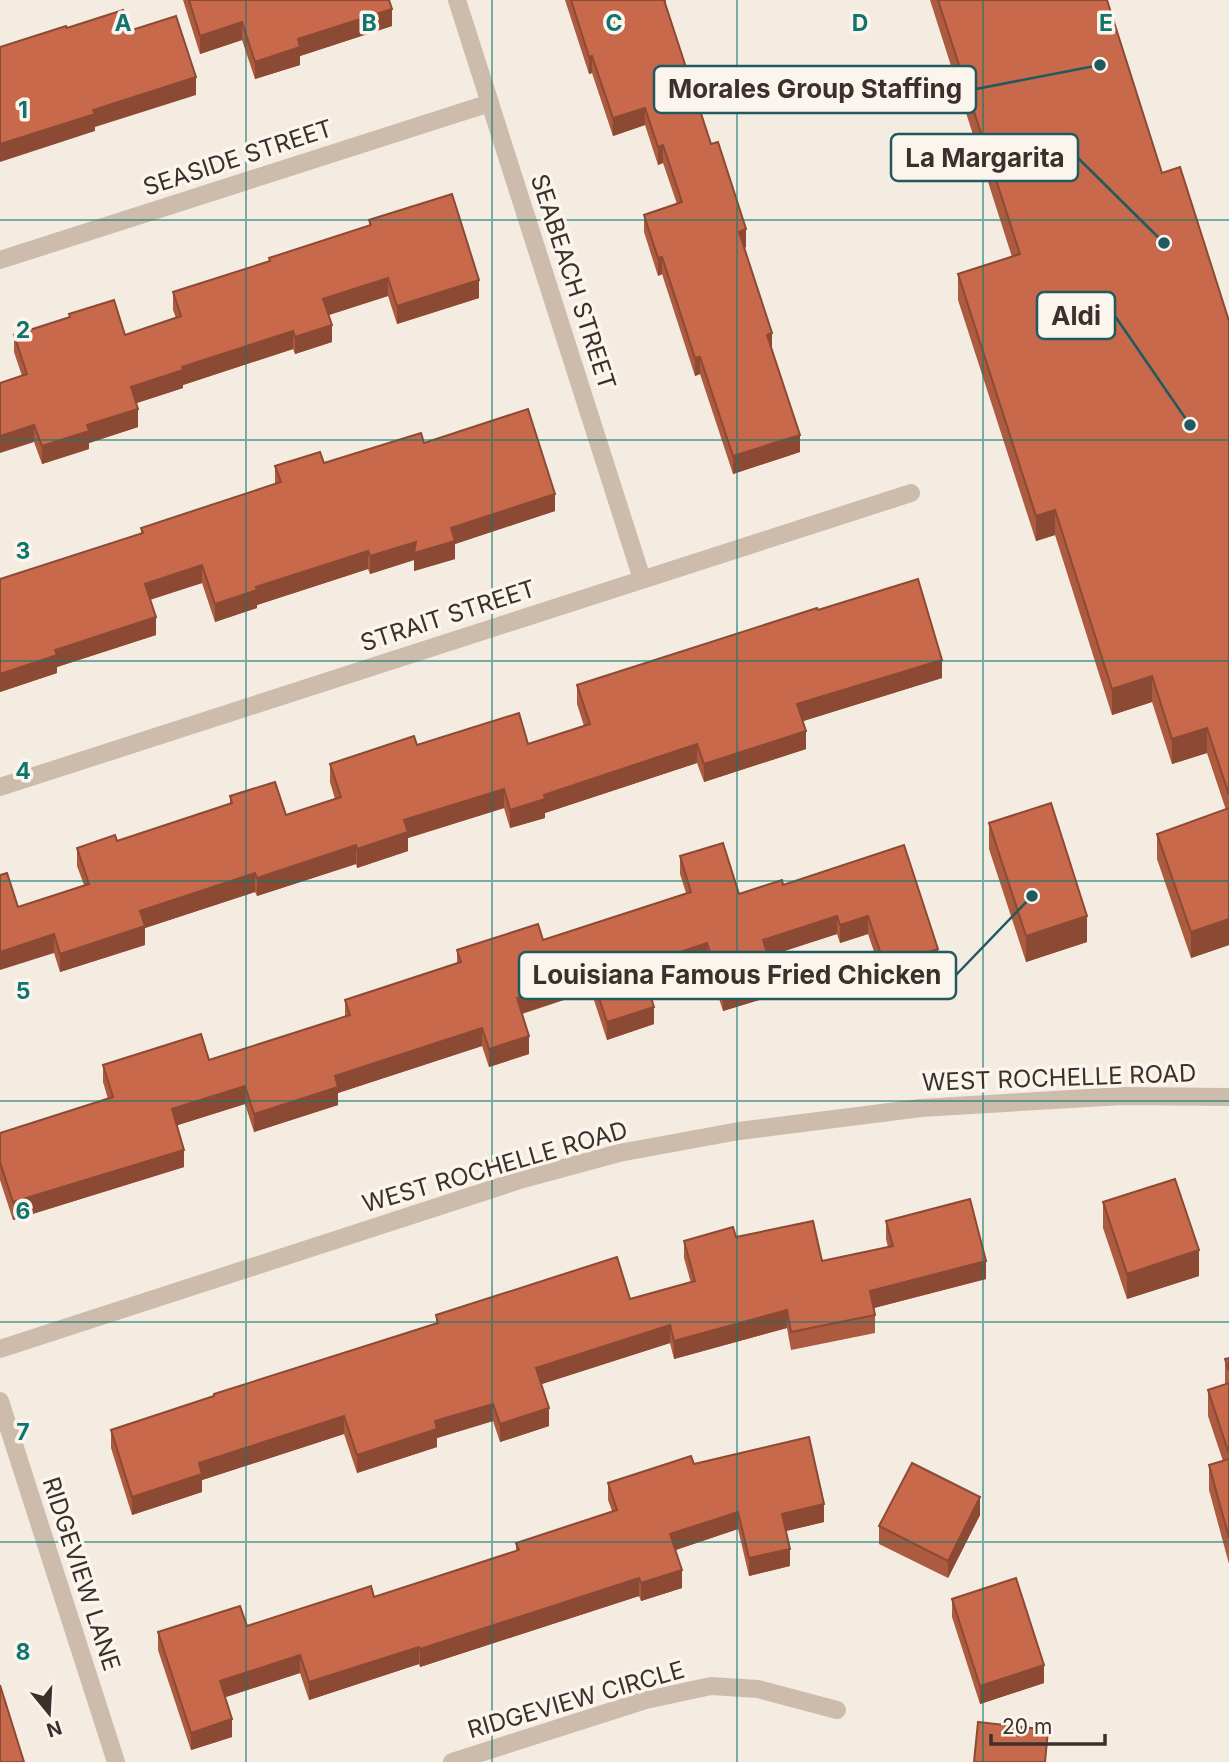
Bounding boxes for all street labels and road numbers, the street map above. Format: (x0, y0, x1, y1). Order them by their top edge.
street label: SEASIDE STREET (139, 113, 336, 202)
street label: SEABEACH STREET (525, 170, 622, 393)
street label: STRAIT STREET (357, 574, 539, 657)
street label: WEST ROCHELLE ROAD (921, 1058, 1197, 1097)
street label: WEST ROCHELLE ROAD (359, 1115, 631, 1218)
street label: RIDGEVIEW LANE (36, 1473, 126, 1674)
street label: RIDGEVIEW CIRCLE (464, 1655, 688, 1744)

